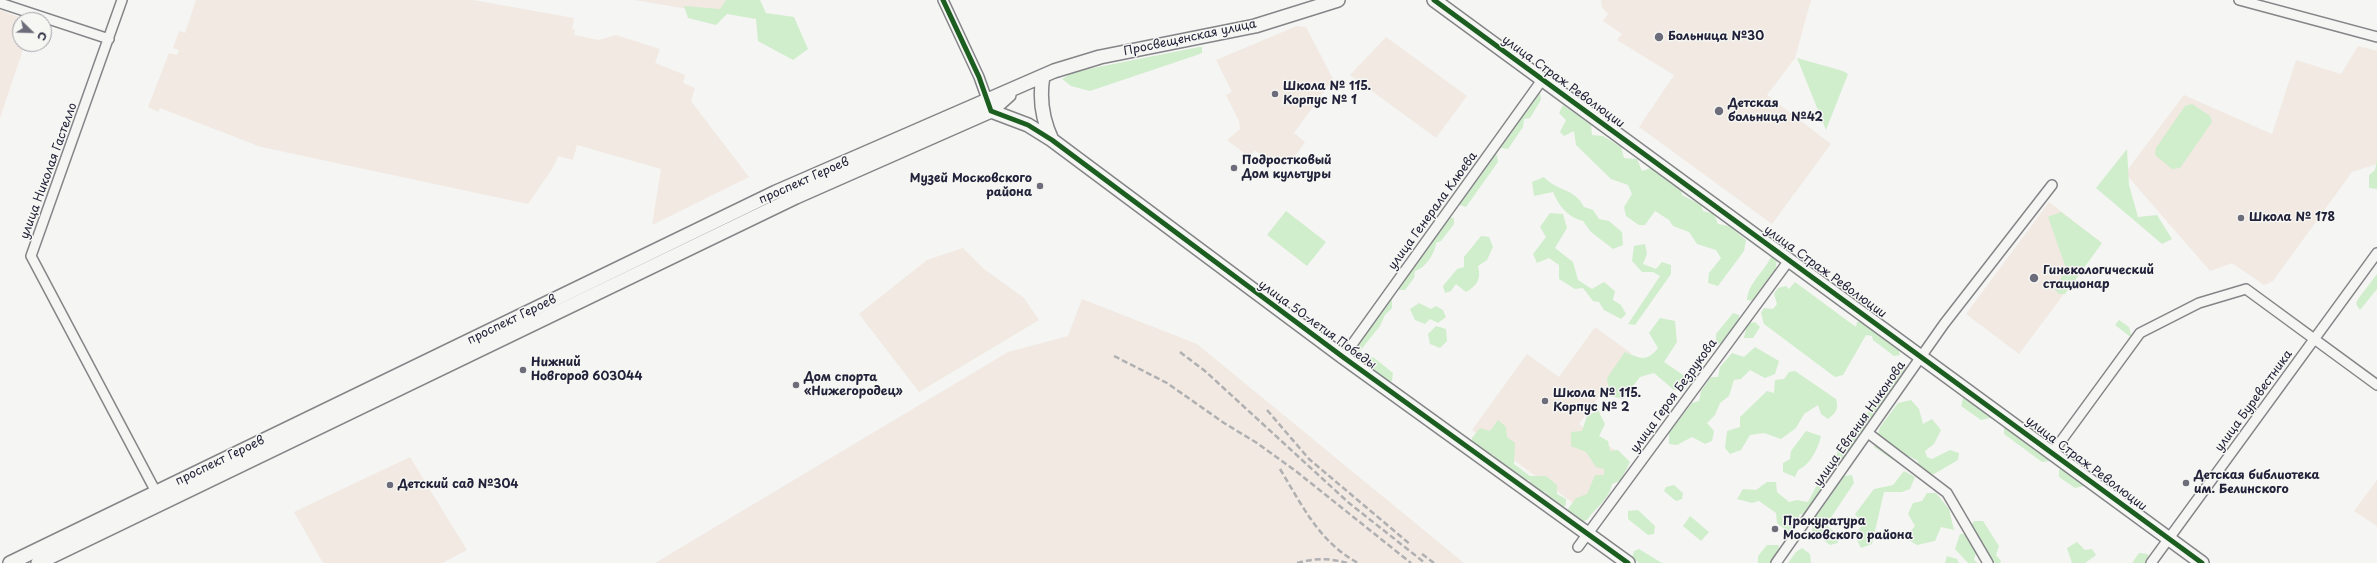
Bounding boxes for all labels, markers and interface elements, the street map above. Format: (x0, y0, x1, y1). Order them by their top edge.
north arrow (12, 12, 52, 52)
street label: Просвещенская улица (1122, 17, 1258, 59)
text: С (33, 29, 52, 44)
place label: Больница №30 (1668, 30, 1764, 44)
marker: Больница №30 (1653, 31, 1665, 43)
street label: улица Страж Революции (1499, 33, 1627, 131)
place label: Школа № 115. Корпус № 1 (1283, 80, 1371, 108)
marker: Школа № 115. Корпус № 1 (1270, 89, 1280, 99)
place label: Детская больница №42 (1728, 97, 1823, 125)
street label: улица Николая Гастелло (18, 101, 80, 241)
marker: Детская больница №42 (1713, 105, 1725, 117)
street label: улица Генерала Клюева (1385, 149, 1481, 273)
place label: Подростковый Дом культуры (1242, 154, 1331, 182)
street label: проспект Героев (757, 155, 851, 207)
marker: Подростковый Дом культуры (1229, 163, 1239, 173)
place label: Музей Московского района (910, 172, 1032, 200)
marker: Музей Московского района (1035, 181, 1045, 191)
place label: Школа № 178 (2249, 211, 2335, 225)
marker: Школа № 178 (2236, 213, 2246, 223)
street label: улица Страж Революции (1761, 223, 1889, 321)
place label: Гинекологический стационар (2043, 264, 2154, 292)
marker: Гинекологический стационар (2028, 272, 2040, 284)
street label: улица 50-летия Победы (1255, 277, 1379, 373)
street label: проспект Героев (465, 292, 559, 348)
street label: улица Героя Безрукова (1628, 336, 1720, 456)
street label: улица Буревестника (2212, 347, 2296, 455)
place label: Нижний Новгород 603044 (531, 356, 642, 384)
street label: улица Евгения Никонова (1811, 359, 1909, 489)
marker: Нижний Новгород 603044 (518, 365, 528, 375)
place label: Дом спорта «Нижегородец» (804, 371, 903, 399)
marker: Дом спорта «Нижегородец» (791, 380, 801, 390)
place label: Школа № 115. Корпус № 2 (1553, 387, 1641, 415)
marker: Школа № 115. Корпус № 2 (1540, 396, 1550, 406)
street label: улица Страж Революции (2023, 414, 2149, 514)
street label: проспект Героев (173, 433, 267, 489)
place label: Детская библиотека им. Белинского (2194, 469, 2320, 497)
place label: Детский сад №304 (398, 478, 518, 492)
marker: Детская библиотека им. Белинского (2181, 478, 2191, 488)
marker: Детский сад №304 (385, 480, 395, 490)
place label: Прокуратура Московского района (1783, 515, 1913, 543)
marker: Прокуратура Московского района (1770, 524, 1780, 534)

